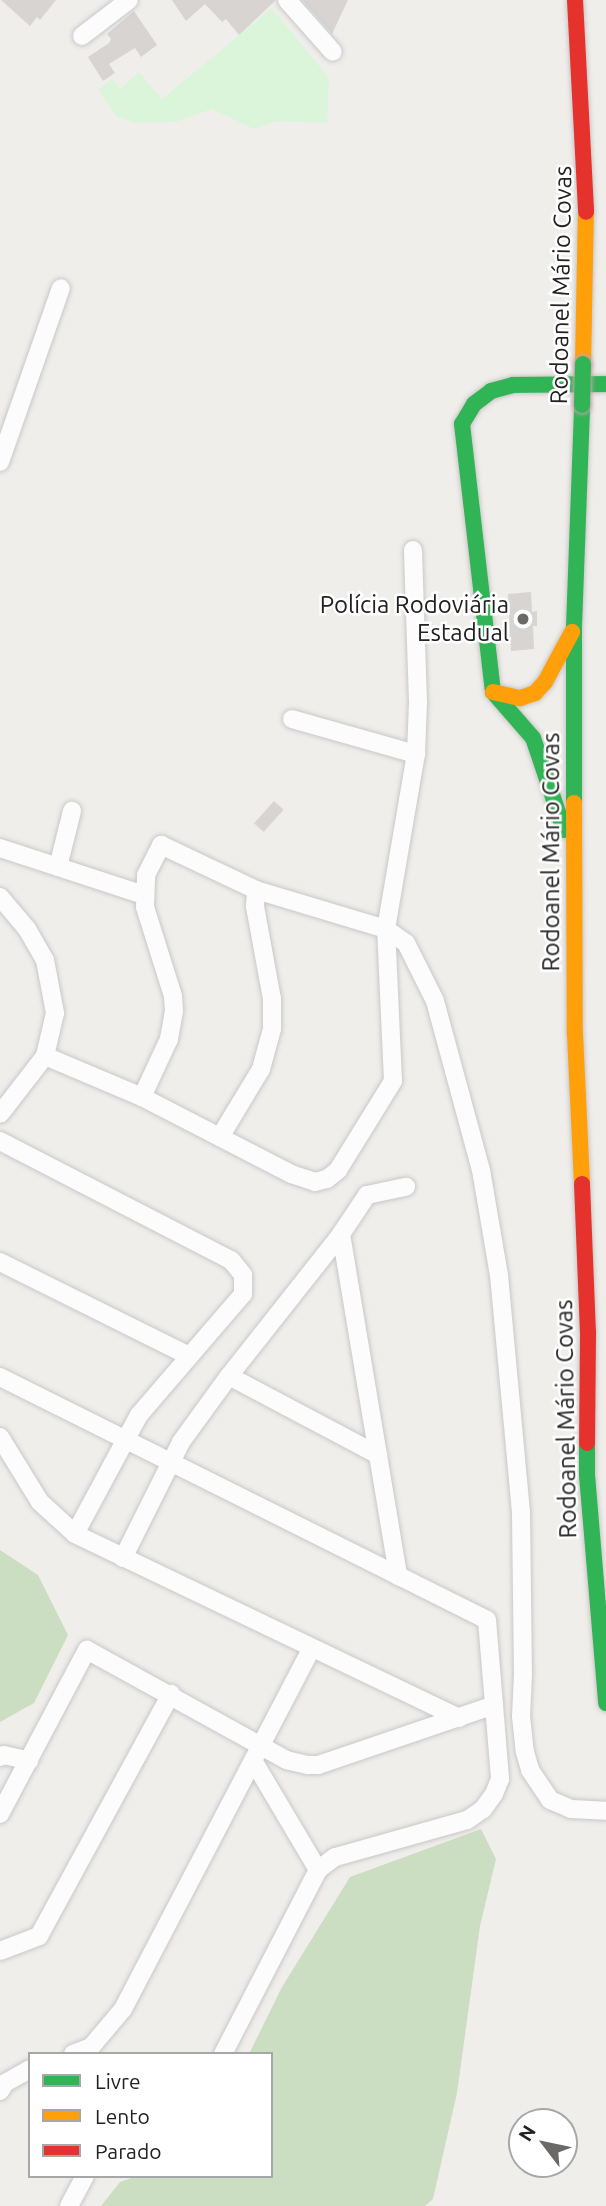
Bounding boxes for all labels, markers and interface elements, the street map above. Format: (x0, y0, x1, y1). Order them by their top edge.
street label: Rodoanel Mário Covas (545, 165, 577, 405)
place label: Polícia Rodoviária Estadual (320, 591, 509, 647)
marker: Polícia Rodoviária Estadual (515, 611, 531, 627)
street label: Rodoanel Mário Covas (537, 733, 565, 971)
street label: Rodoanel Mário Covas (550, 1299, 582, 1539)
legend (28, 2052, 273, 2178)
text: Livre (95, 2069, 141, 2093)
text: Lento (95, 2104, 150, 2128)
north arrow (508, 2108, 578, 2178)
text: N (514, 2121, 540, 2145)
text: Parado (95, 2139, 161, 2163)

